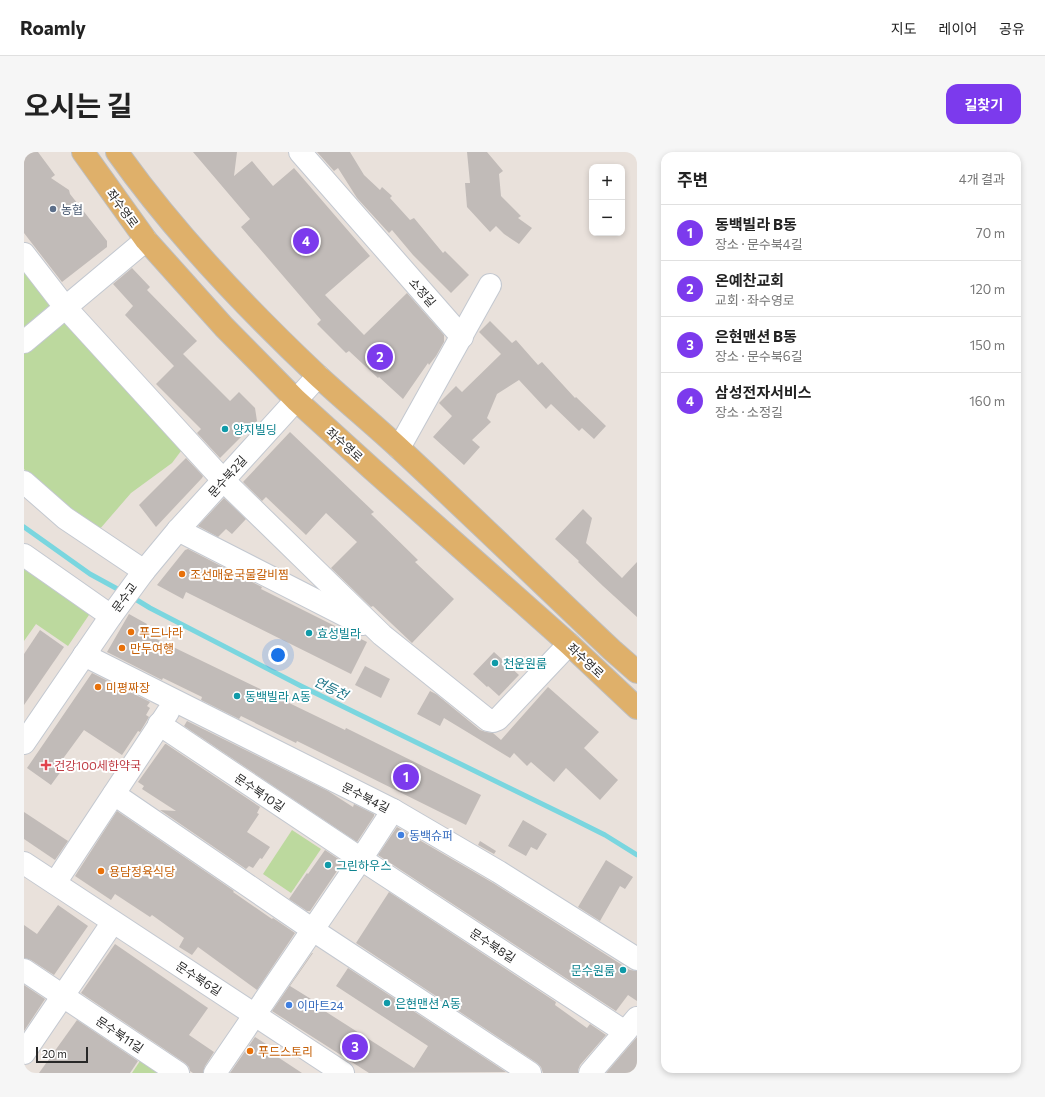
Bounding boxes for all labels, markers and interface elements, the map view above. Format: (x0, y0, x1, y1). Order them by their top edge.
text: Roamly (20, 16, 86, 39)
text: 지도 (891, 20, 917, 37)
text: 레이어 (939, 20, 977, 37)
text: 공유 (999, 20, 1025, 37)
button: 길찾기 (946, 84, 1021, 124)
text: 오시는 길 (24, 88, 132, 122)
map controls (589, 164, 625, 236)
button: + (589, 164, 625, 200)
text: 주변 (677, 169, 708, 190)
text: 4개 결과 (959, 171, 1005, 187)
street label: 좌수영로 (104, 186, 142, 230)
button: − (589, 200, 625, 236)
place label: 농협 (61, 202, 83, 216)
marker: 농협 (48, 204, 58, 214)
text: 동백빌라 B동 (715, 215, 797, 233)
text: 1 (687, 225, 693, 241)
text: 70 m (976, 225, 1005, 241)
pin: 4 (293, 226, 319, 256)
text: 장소 · 문수북4길 (715, 236, 803, 252)
text: 온예찬교회 (715, 271, 784, 289)
street label: 소정길 (407, 275, 439, 309)
text: 2 (686, 281, 694, 297)
text: 120 m (970, 281, 1005, 297)
text: 교회 · 좌수영로 (715, 292, 795, 308)
text: 은현맨션 B동 (715, 327, 797, 345)
text: 3 (686, 337, 694, 353)
text: 150 m (970, 337, 1005, 353)
pin: 2 (367, 342, 393, 372)
text: 장소 · 문수북6길 (715, 348, 803, 364)
text: 삼성전자서비스 (715, 383, 812, 401)
text: 4 (686, 393, 694, 409)
text: 160 m (969, 393, 1005, 409)
text: 장소 · 소정길 (715, 404, 783, 420)
place label: 양지빌딩 (233, 422, 277, 436)
marker: 양지빌딩 (220, 424, 230, 434)
street label: 좌수영로 (324, 424, 366, 464)
street label: 문수북2길 (205, 452, 249, 500)
place label: 조선매운국물갈비찜 (190, 567, 289, 581)
marker: 조선매운국물갈비찜 (177, 569, 187, 579)
street label: 문수교 (109, 579, 139, 615)
place label: 푸드나라 (139, 625, 183, 639)
place label: 효성빌라 (317, 626, 361, 640)
marker: 푸드나라 (126, 627, 136, 637)
marker: 효성빌라 (304, 628, 314, 638)
street label: 좌수영로 (565, 640, 607, 680)
place label: 만두여행 (130, 641, 174, 655)
marker: 만두여행 (117, 643, 127, 653)
your location (268, 645, 288, 665)
place label: 천운원룸 (503, 656, 547, 670)
marker: 천운원룸 (490, 658, 500, 668)
water label: 연등천 (311, 673, 352, 704)
place label: 미평짜장 (106, 680, 150, 694)
marker: 미평짜장 (93, 682, 103, 692)
place label: 동백빌라 A동 (245, 689, 311, 703)
marker: 동백빌라 A동 (232, 691, 242, 701)
place label: 건강100세한약국 (54, 758, 141, 772)
marker: 건강100세한약국 (41, 760, 51, 770)
pin: 1 (393, 762, 419, 792)
street label: 문수북10길 (232, 770, 288, 814)
street label: 문수북4길 (340, 779, 392, 815)
place label: 동백슈퍼 (409, 828, 453, 842)
marker: 동백슈퍼 (396, 830, 406, 840)
place label: 그린하우스 (336, 858, 391, 872)
marker: 그린하우스 (323, 860, 333, 870)
place label: 용담정육식당 (109, 864, 175, 878)
marker: 용담정육식당 (96, 866, 106, 876)
street label: 문수북8길 (468, 925, 518, 965)
street label: 문수북6길 (174, 958, 224, 998)
place label: 문수원룸 (571, 963, 615, 977)
marker: 문수원룸 (618, 965, 628, 975)
place label: 은현맨션 A동 (395, 996, 461, 1010)
place label: 이마트24 (297, 998, 344, 1012)
marker: 은현맨션 A동 (382, 998, 392, 1008)
marker: 이마트24 (284, 1000, 294, 1010)
street label: 문수북11길 (94, 1013, 146, 1055)
pin: 3 (342, 1032, 368, 1062)
place label: 푸드스토리 (258, 1044, 313, 1058)
scale bar (36, 1045, 88, 1064)
marker: 푸드스토리 (245, 1046, 255, 1056)
text: 20 m (42, 1047, 67, 1060)

